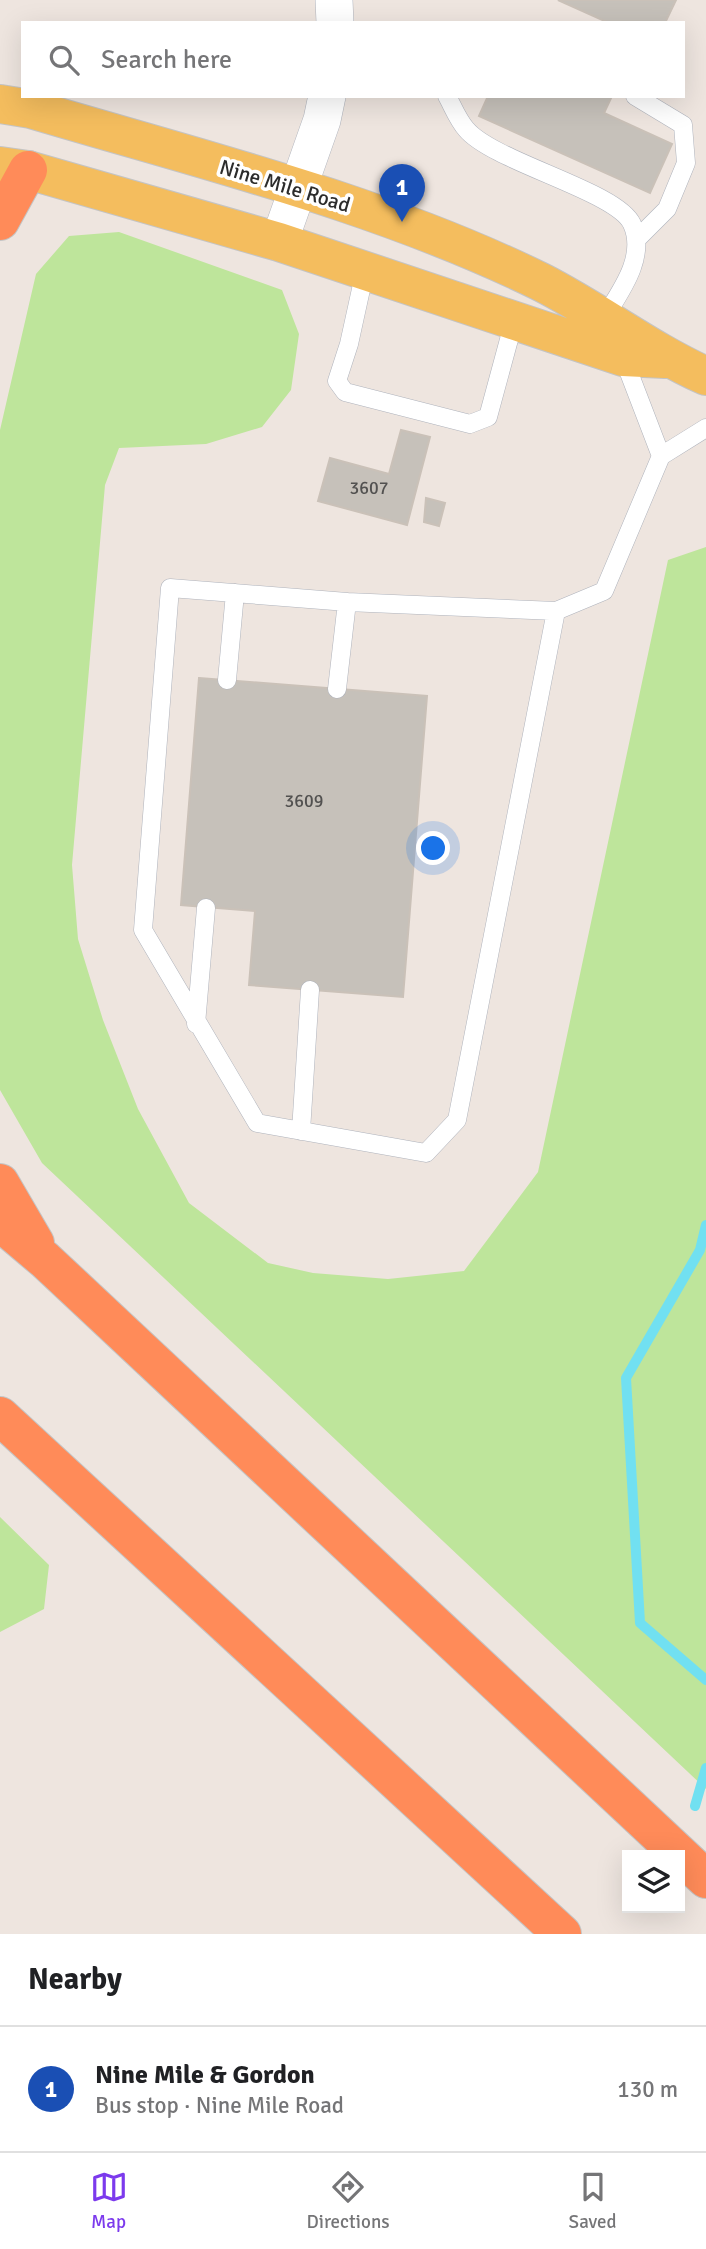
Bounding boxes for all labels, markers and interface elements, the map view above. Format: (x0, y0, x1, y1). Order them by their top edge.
search box (21, 21, 685, 98)
icon: search (45, 41, 83, 79)
text: Search here (101, 44, 232, 76)
street label: Nine Mile Road (217, 154, 353, 218)
pin: 1 (379, 164, 425, 222)
house number: 3607 (350, 477, 388, 499)
house number: 3609 (285, 790, 323, 812)
your location (416, 831, 450, 865)
map controls (622, 1850, 685, 1913)
button: layers (622, 1850, 685, 1913)
text: Nearby (28, 1961, 122, 1998)
text: Nine Mile & Gordon (95, 2059, 315, 2091)
text: 1 (45, 2075, 57, 2104)
text: 130 m (617, 2075, 678, 2104)
text: Bus stop · Nine Mile Road (95, 2091, 344, 2120)
tab: Map (90, 2168, 128, 2234)
tab: Directions (307, 2168, 390, 2234)
tab: Saved (569, 2168, 616, 2234)

